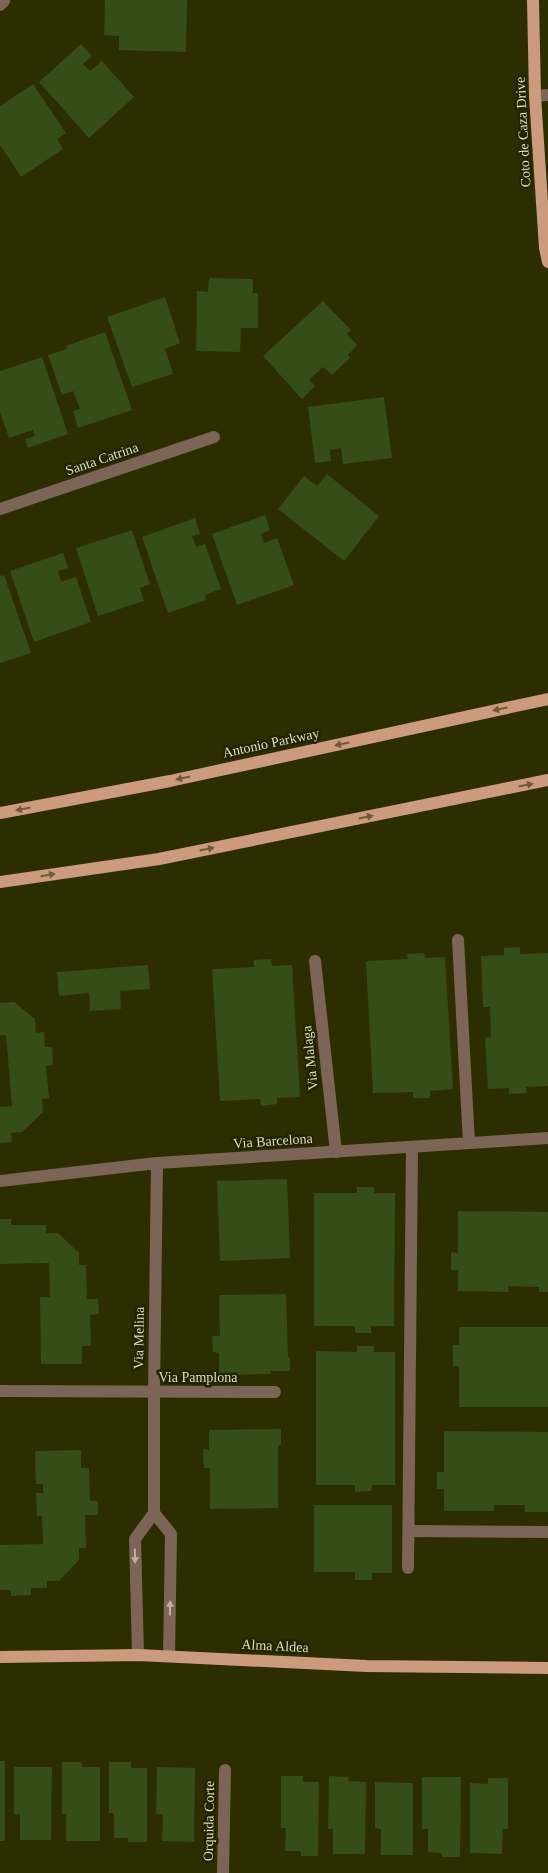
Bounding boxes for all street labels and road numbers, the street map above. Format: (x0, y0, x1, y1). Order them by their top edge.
street label: Coto de Caza Drive (513, 76, 533, 188)
street label: Santa Catrina (64, 439, 141, 478)
street label: Antonio Parkway (221, 725, 321, 761)
street label: Via Malaga (299, 1024, 321, 1091)
street label: Via Barcelona (233, 1131, 314, 1151)
street label: Via Melina (131, 1306, 147, 1369)
street label: Via Pamplona (159, 1370, 238, 1385)
street label: Alma Aldea (241, 1637, 310, 1655)
street label: Orquida Corte (201, 1781, 217, 1861)

